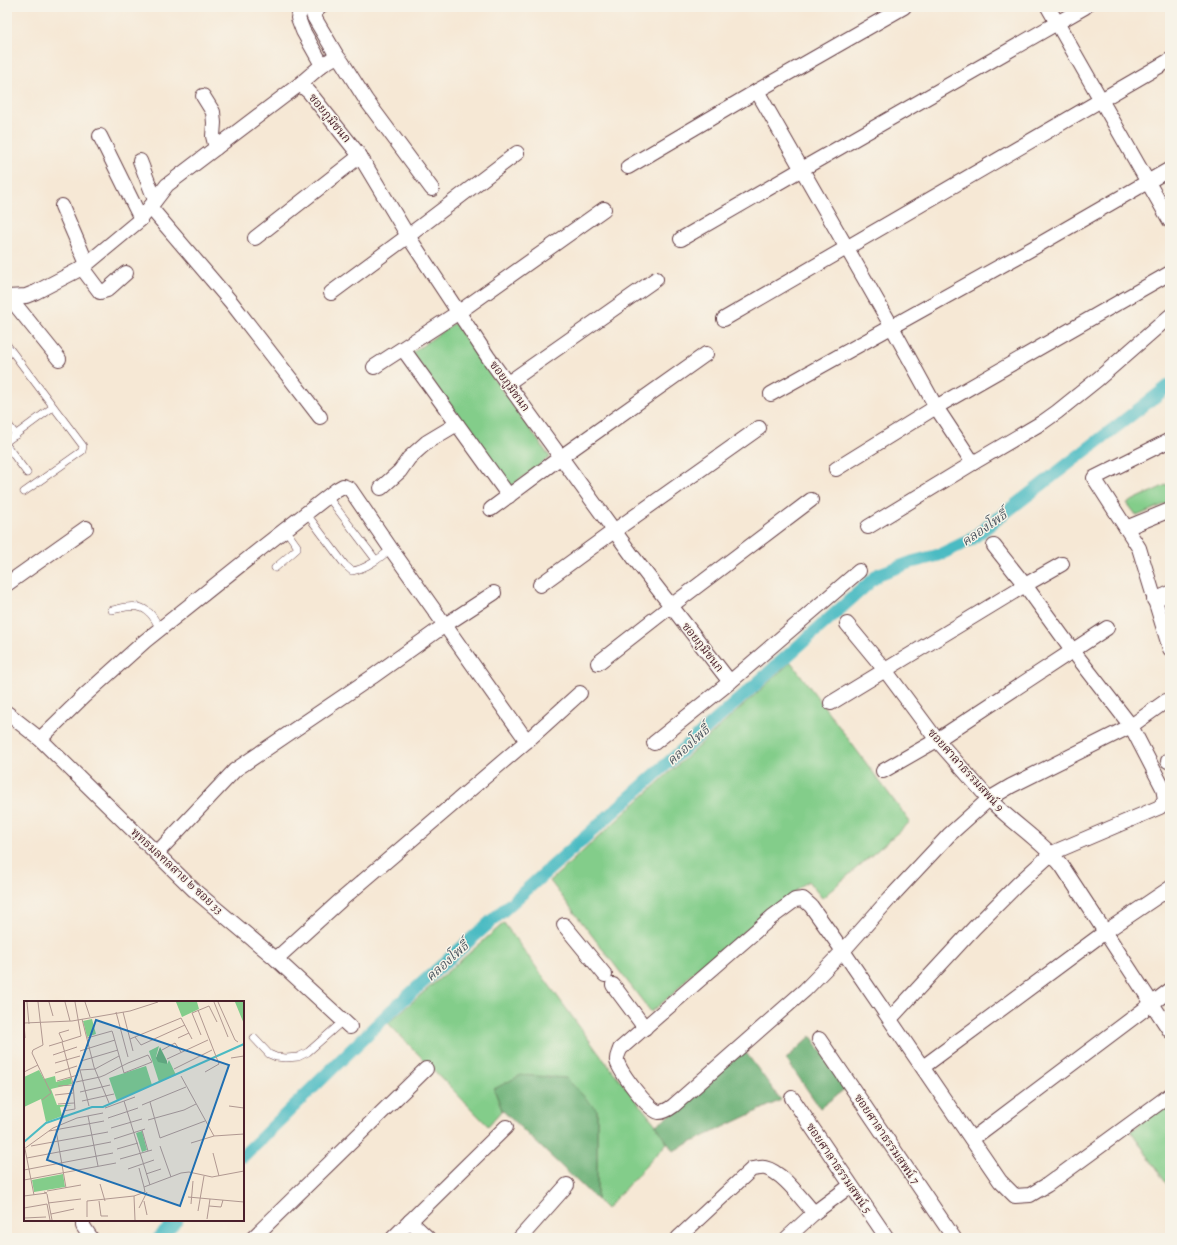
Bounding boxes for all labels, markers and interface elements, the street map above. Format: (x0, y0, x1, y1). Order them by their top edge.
street label: ซอยภูมิชนก (305, 90, 355, 146)
street label: ซอยภูมิชนก (486, 357, 534, 415)
water label: คลองโพธิ์ (957, 503, 1014, 550)
street label: ซอยภูมิชนก (678, 619, 728, 675)
water label: คลองโพธิ์ (662, 718, 716, 769)
street label: ซอยศาลาธรรมสพน์ 9 (924, 725, 1008, 815)
street label: พุทธมลฑลสาย ๒ ซอย 33 (127, 824, 227, 918)
water label: คลองโพธิ์ (421, 934, 475, 985)
inset map (24, 1001, 244, 1221)
street label: ซอยศาลาธรรมสพน์ 7 (851, 1090, 924, 1188)
street label: ซอยศาลาธรรมสพน์ 5 (803, 1119, 875, 1217)

